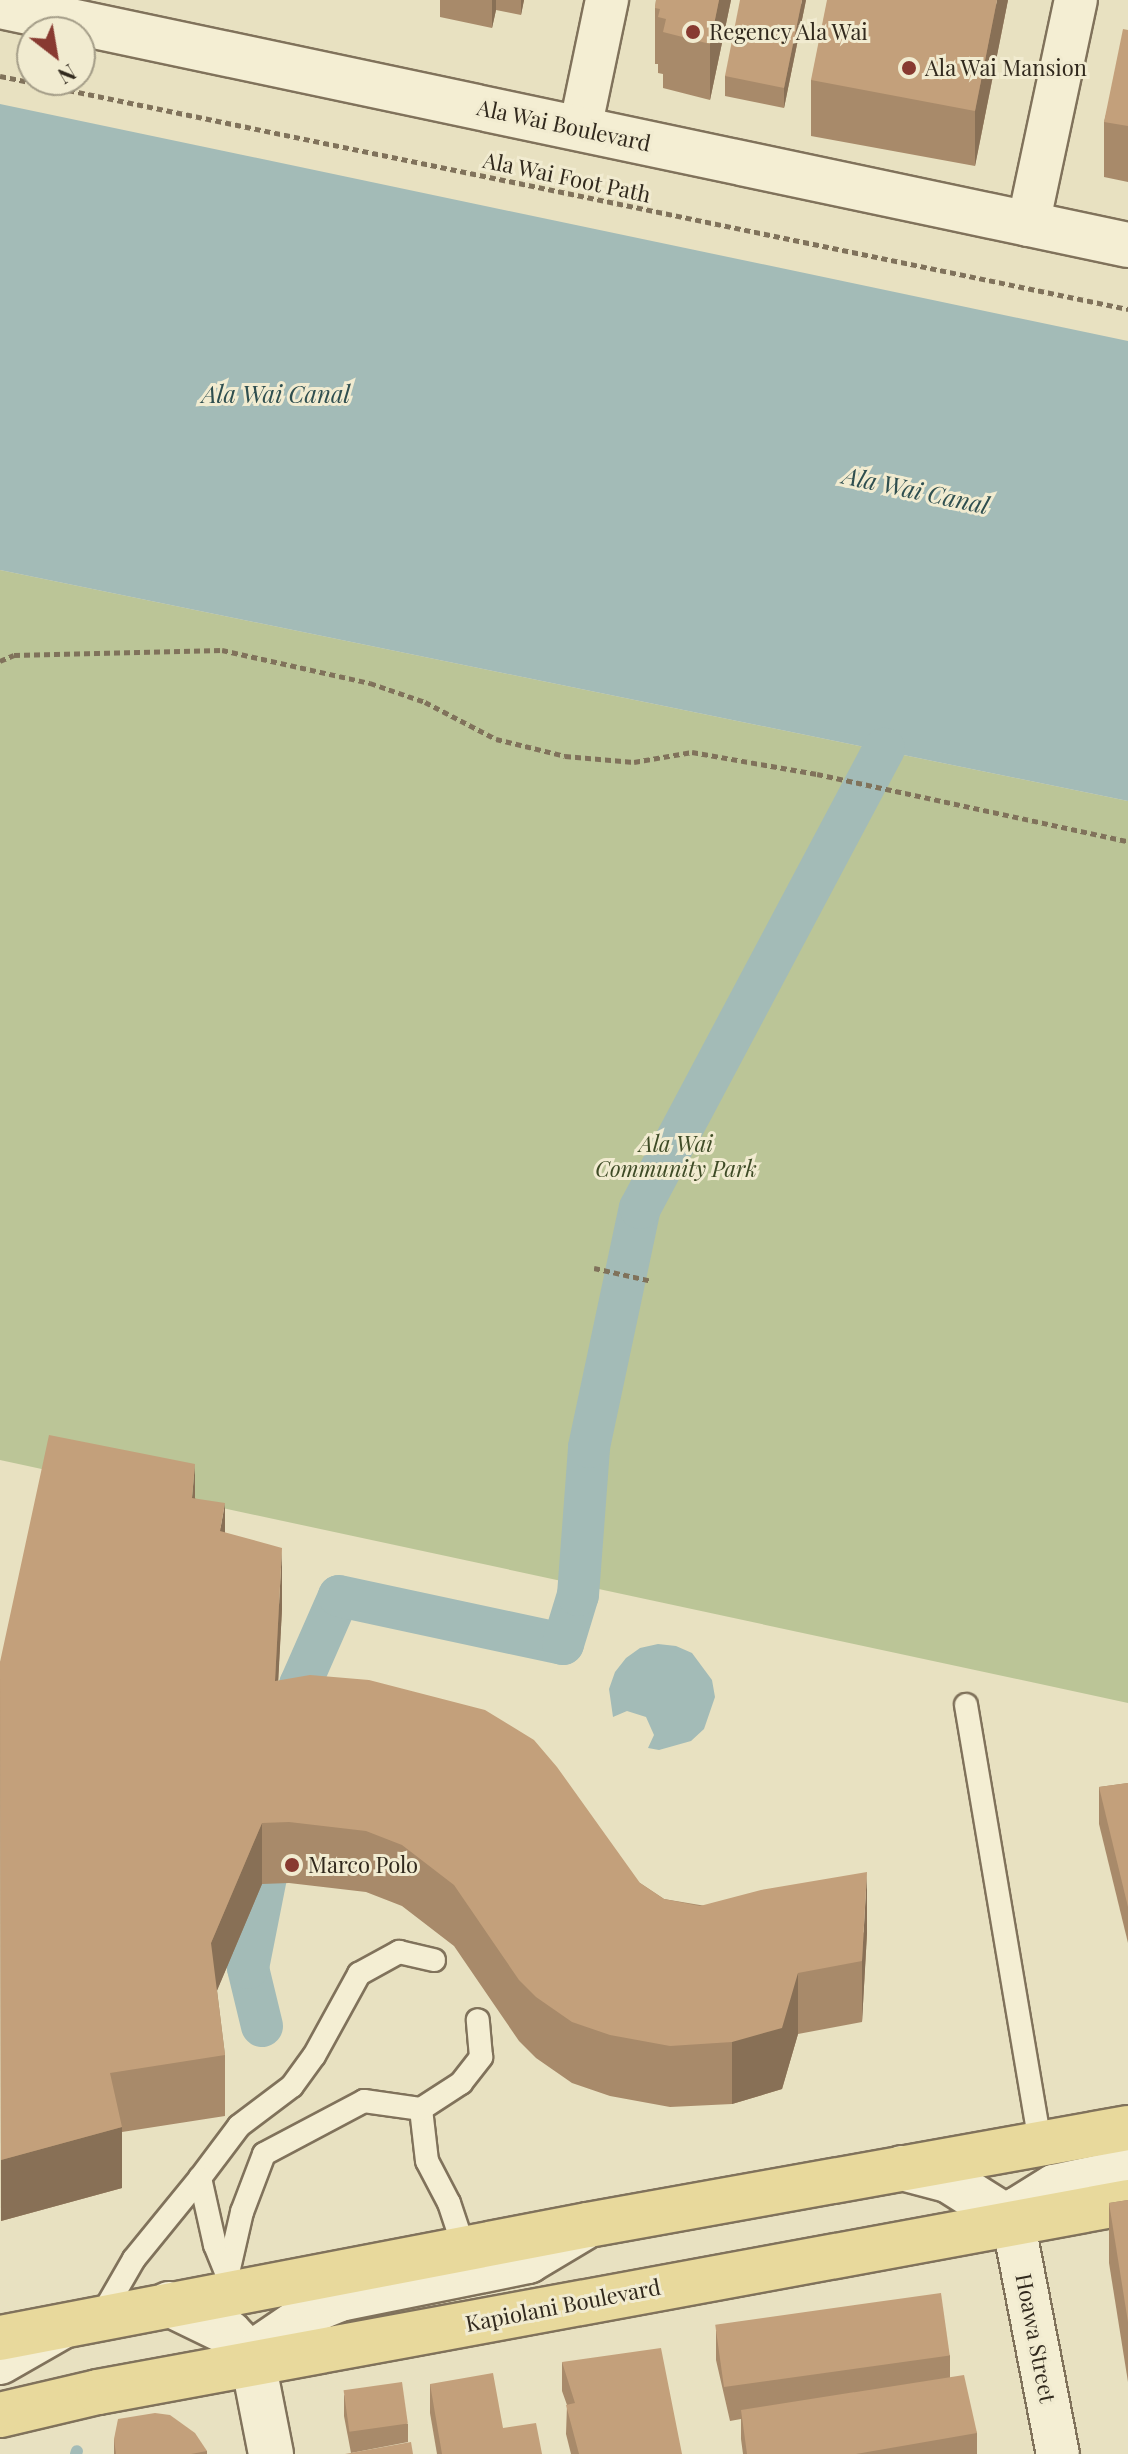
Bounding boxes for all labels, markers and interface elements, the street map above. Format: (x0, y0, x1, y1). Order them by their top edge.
north arrow (16, 16, 96, 96)
place label: Regency Ala Wai (709, 19, 870, 45)
marker: Regency Ala Wai (684, 23, 702, 41)
place label: Ala Wai Mansion (925, 55, 1088, 81)
text: N (53, 58, 82, 92)
marker: Ala Wai Mansion (900, 59, 918, 77)
street label: Ala Wai Boulevard (474, 94, 654, 156)
street label: Ala Wai Foot Path (480, 146, 654, 208)
water label: Ala Wai Canal (202, 380, 350, 408)
water label: Ala Wai Canal (840, 460, 992, 520)
park label: Ala Wai Community Park (595, 1130, 757, 1182)
place label: Marco Polo (308, 1852, 418, 1878)
marker: Marco Polo (283, 1856, 301, 1874)
street label: Hoawa Street (1010, 2271, 1062, 2405)
street label: Kapiolani Boulevard (463, 2273, 663, 2337)

